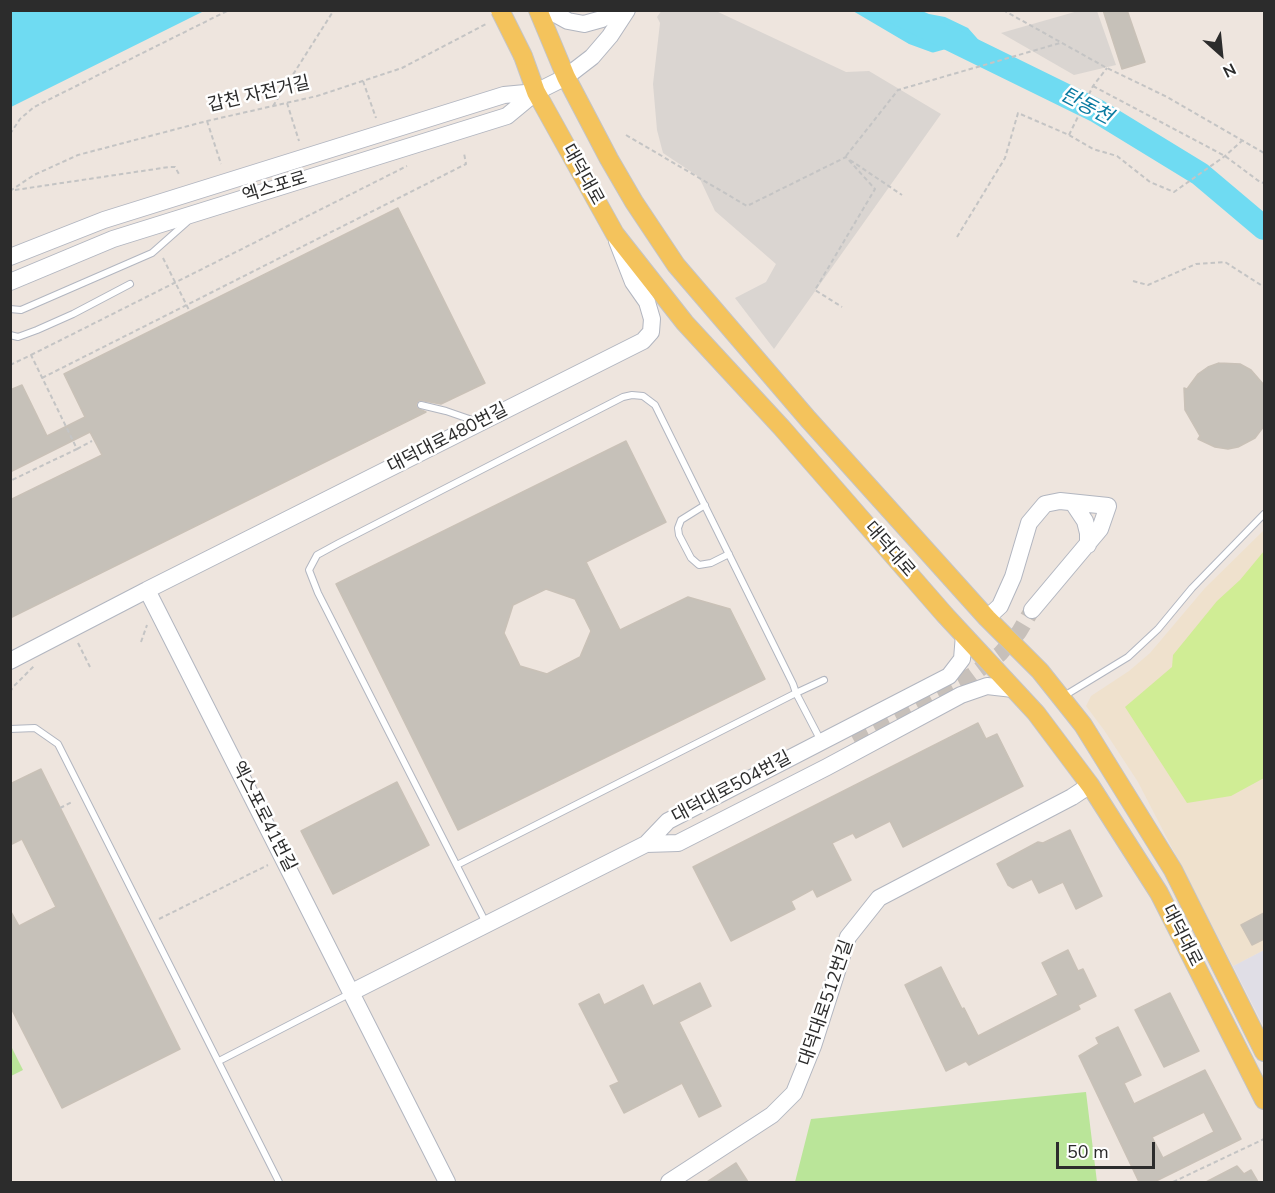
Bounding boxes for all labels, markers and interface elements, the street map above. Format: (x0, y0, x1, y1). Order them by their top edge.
north arrow (1191, 24, 1251, 84)
text: N (1219, 58, 1239, 83)
street label: 갑천 자전거길 (206, 73, 312, 117)
water label: 탄동천 (1056, 83, 1116, 131)
street label: 대덕대로 (556, 141, 608, 209)
street label: 엑스포로 (240, 168, 310, 208)
street label: 대덕대로480번길 (384, 399, 512, 479)
street label: 대덕대로 (859, 518, 919, 582)
street label: 대덕대로504번길 (669, 748, 795, 828)
street label: 엑스포로41번길 (226, 758, 300, 876)
street label: 대덕대로 (1156, 902, 1206, 970)
street label: 대덕대로512번길 (795, 937, 859, 1069)
scale bar (1059, 1130, 1158, 1168)
text: 50 m (1067, 1140, 1109, 1164)

